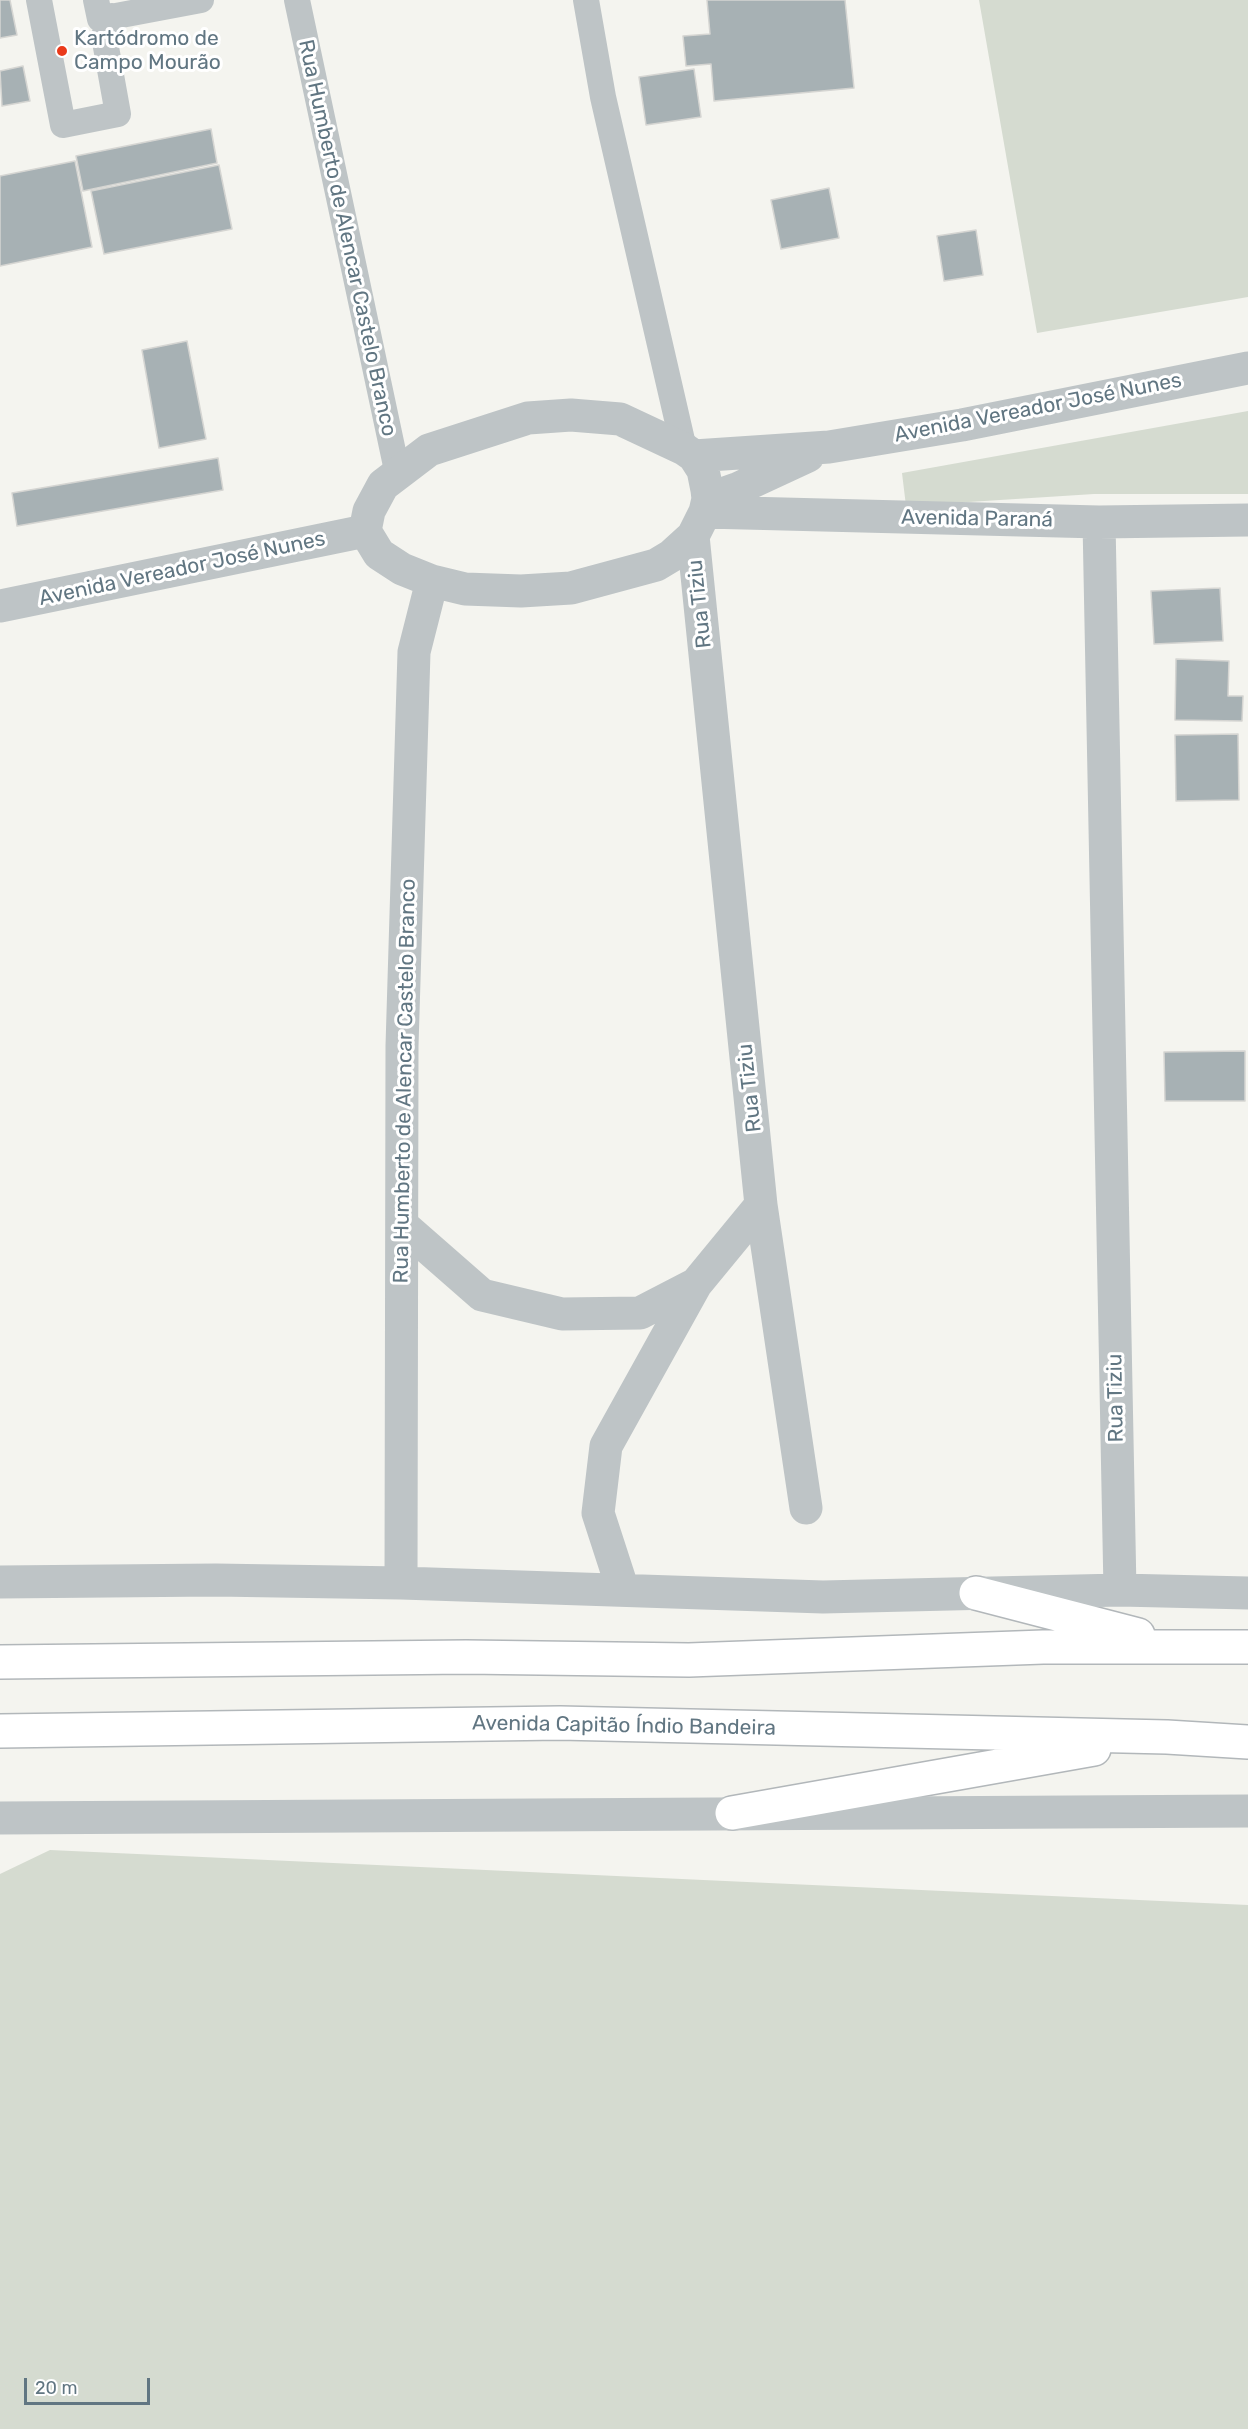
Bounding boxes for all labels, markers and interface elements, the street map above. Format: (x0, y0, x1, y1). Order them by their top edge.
place label: Kartódromo de Campo Mourão (74, 26, 221, 76)
street label: Rua Humberto de Alencar Castelo Branco (293, 37, 401, 439)
marker: Kartódromo de Campo Mourão (55, 44, 69, 58)
street label: Avenida Vereador José Nunes (892, 368, 1184, 448)
street label: Avenida Paraná (901, 505, 1053, 533)
street label: Avenida Vereador José Nunes (37, 526, 327, 612)
street label: Rua Tiziu (683, 559, 717, 649)
street label: Rua Humberto de Alencar Castelo Branco (389, 878, 421, 1284)
street label: Rua Tiziu (733, 1043, 767, 1133)
street label: Rua Tiziu (1103, 1353, 1129, 1443)
street label: Avenida Capitão Índio Bandeira (472, 1711, 776, 1741)
scale bar (27, 2366, 153, 2404)
text: 20 m (35, 2377, 77, 2399)

